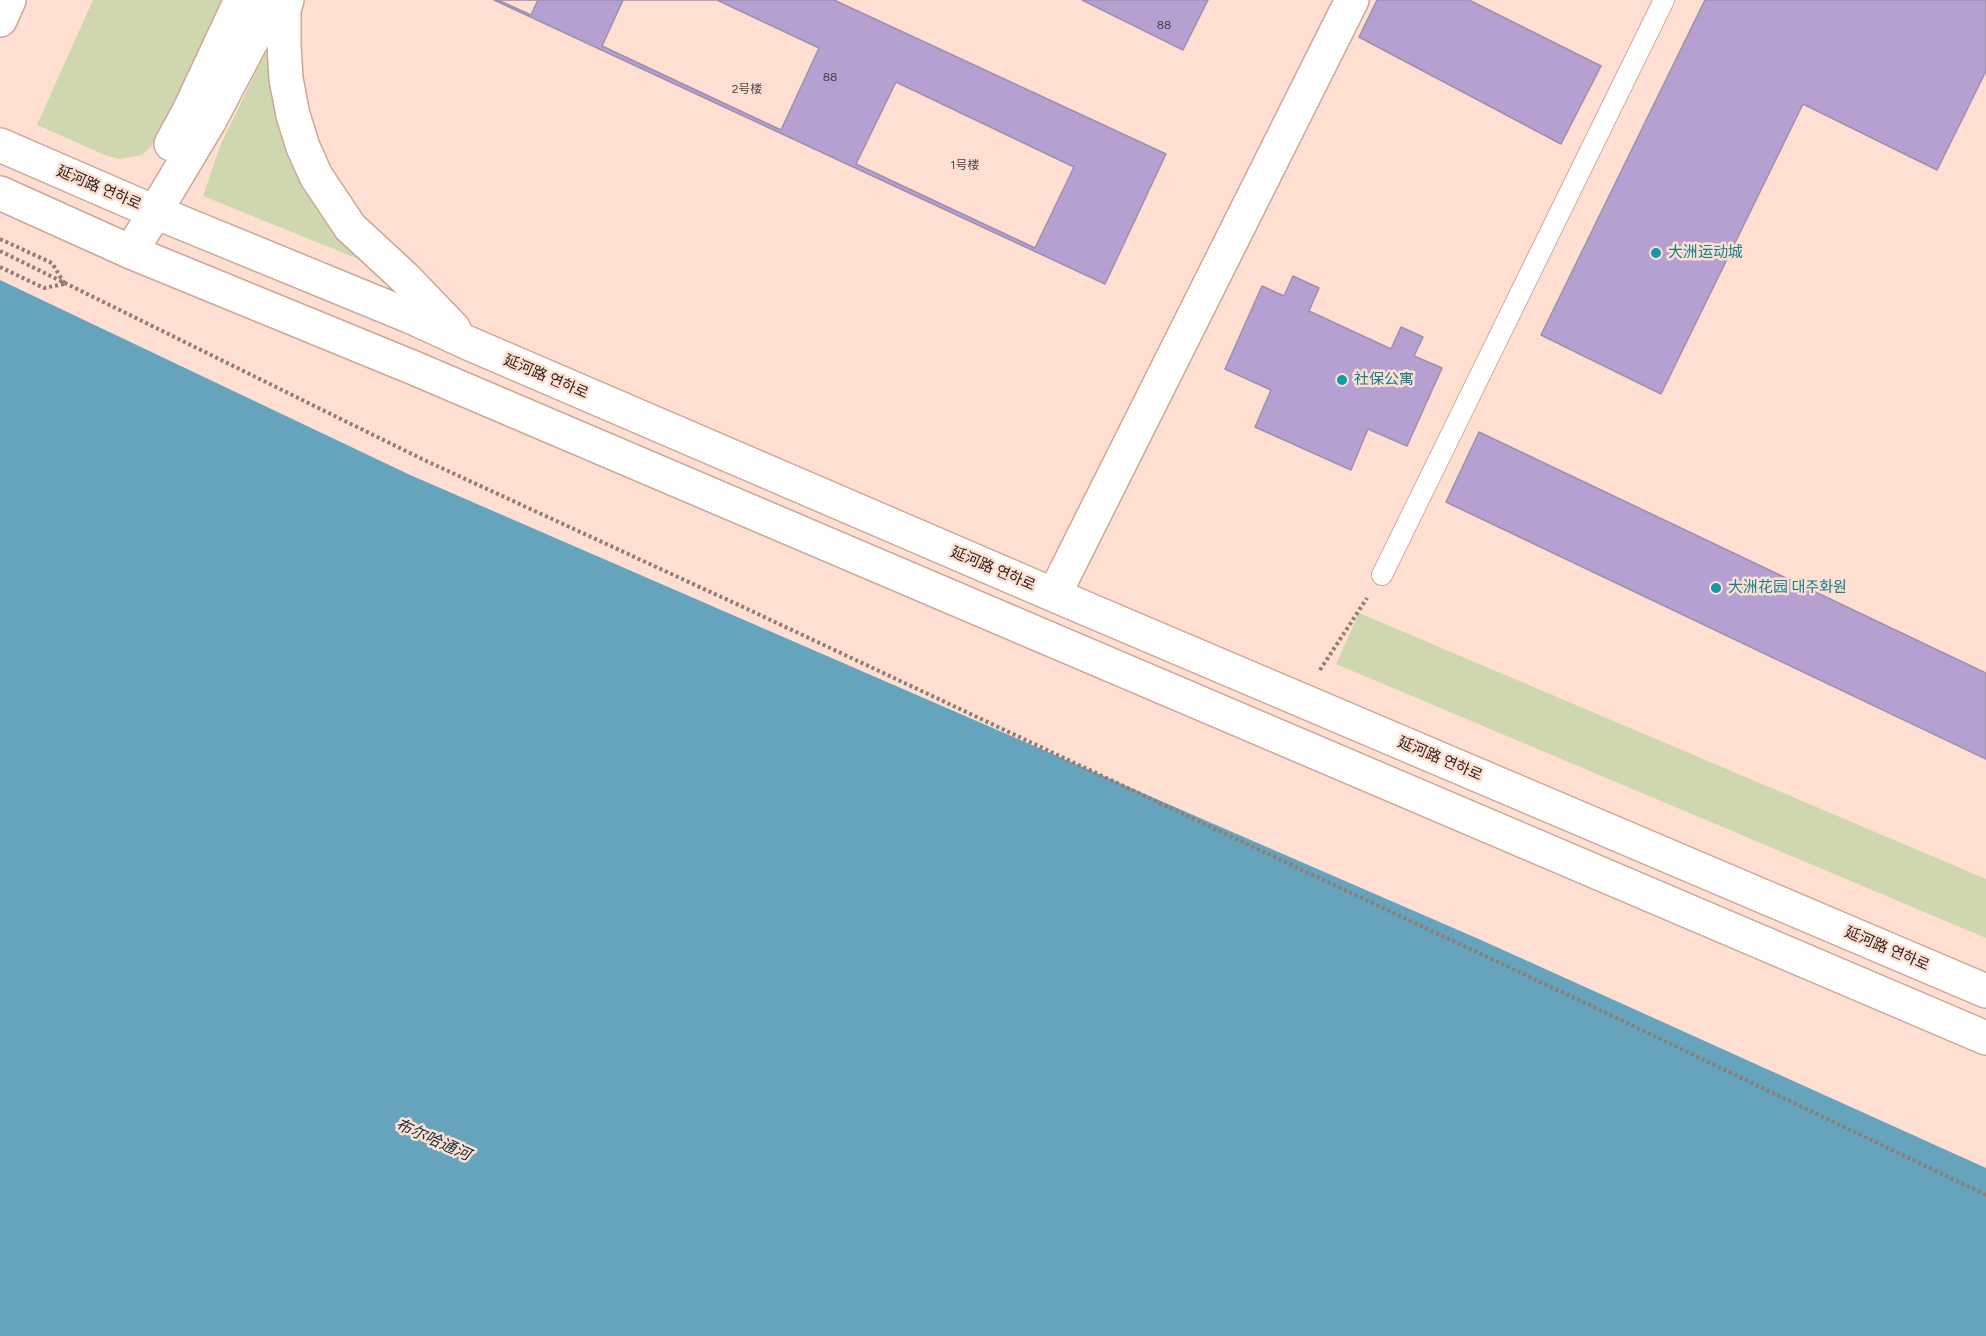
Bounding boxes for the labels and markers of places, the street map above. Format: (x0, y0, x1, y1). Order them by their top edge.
place label: 大洲运动城 (1668, 244, 1743, 262)
marker: 大洲运动城 (1649, 246, 1663, 260)
place label: 社保公寓 (1354, 371, 1414, 389)
marker: 社保公寓 (1335, 373, 1349, 387)
place label: 大洲花园 대주화원 (1728, 579, 1847, 597)
marker: 大洲花园 대주화원 (1709, 581, 1723, 595)

